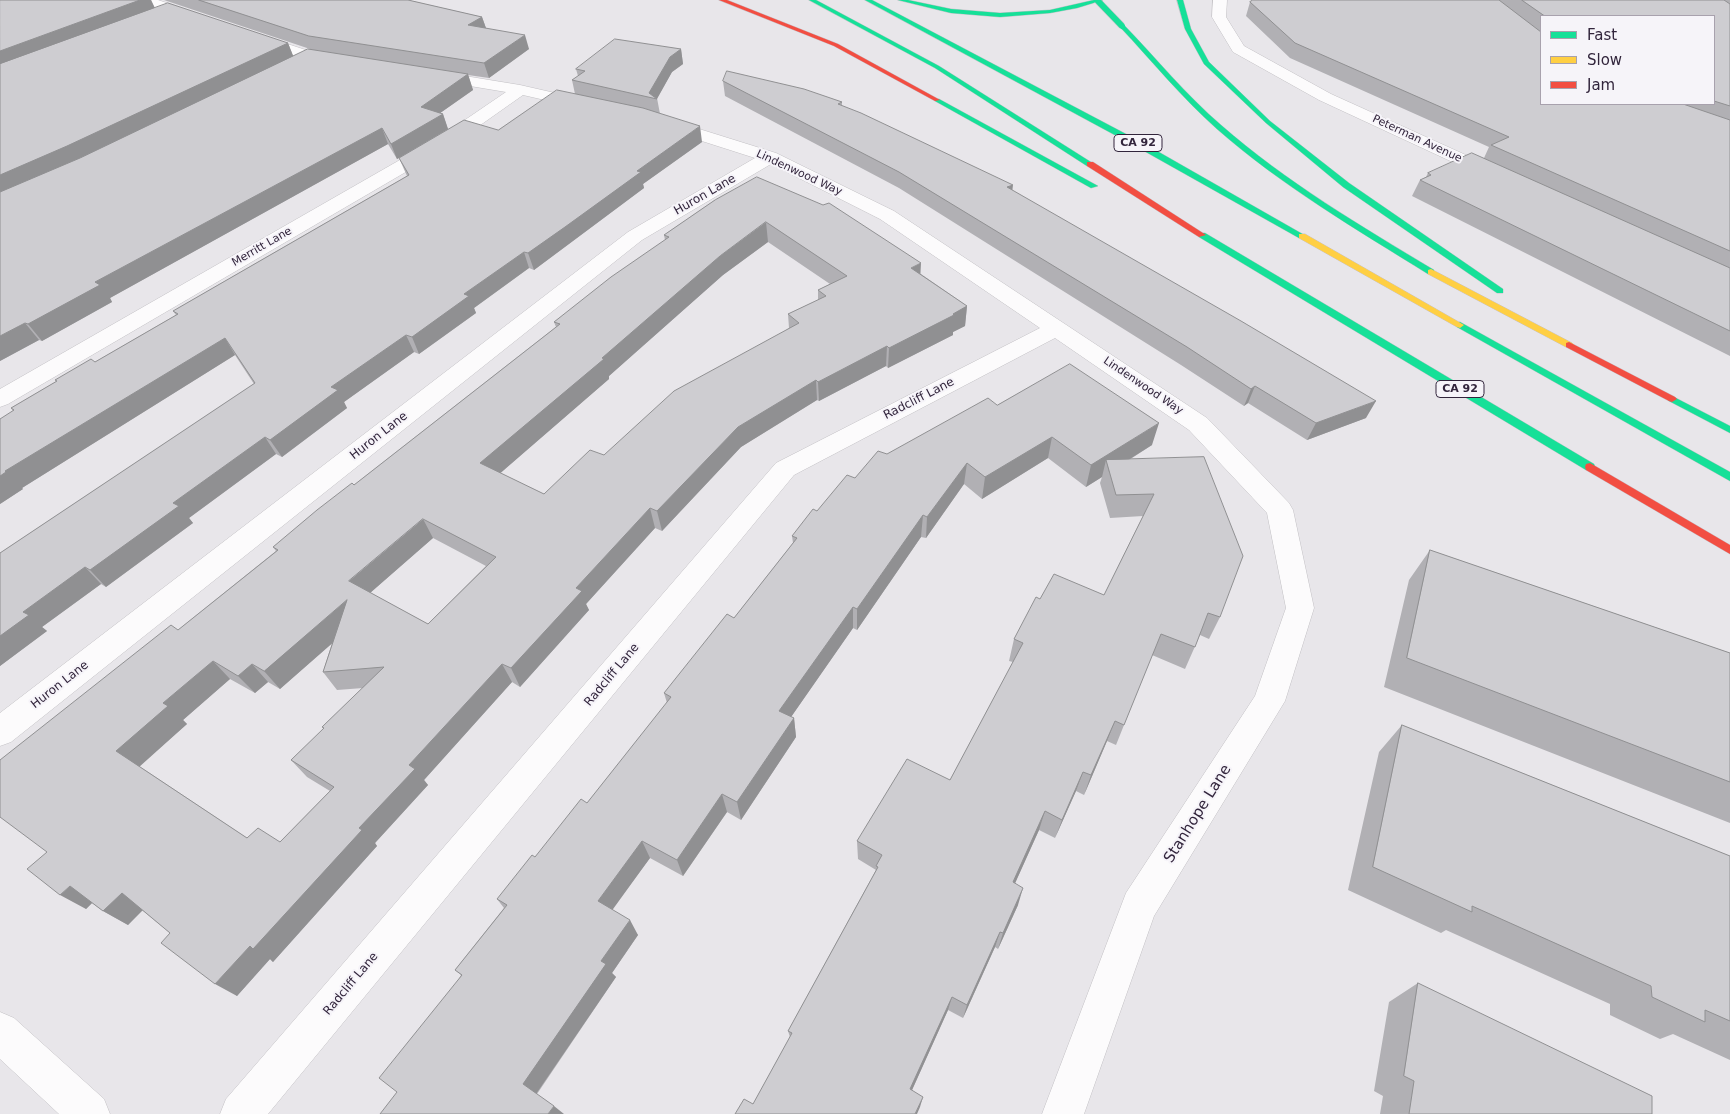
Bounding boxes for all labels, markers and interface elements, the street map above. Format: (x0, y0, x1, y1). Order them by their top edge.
legend (1540, 15, 1715, 105)
text: Fast (1587, 26, 1617, 44)
text: Slow (1587, 51, 1622, 69)
text: Jam (1587, 76, 1615, 94)
street label: Peterman Avenue (1370, 112, 1464, 166)
road number: CA 92 (1114, 134, 1162, 152)
street label: Lindenwood Way (754, 147, 844, 199)
street label: Huron Lane (671, 171, 739, 219)
street label: Merritt Lane (230, 225, 294, 269)
street label: Lindenwood Way (1101, 354, 1185, 418)
street label: Radcliff Lane (881, 375, 957, 423)
road number: CA 92 (1436, 380, 1484, 398)
street label: Huron Lane (347, 409, 411, 463)
street label: Radcliff Lane (582, 641, 642, 709)
street label: Huron Lane (28, 658, 92, 712)
street label: Stanhope Lane (1161, 761, 1235, 867)
street label: Radcliff Lane (321, 950, 381, 1018)

